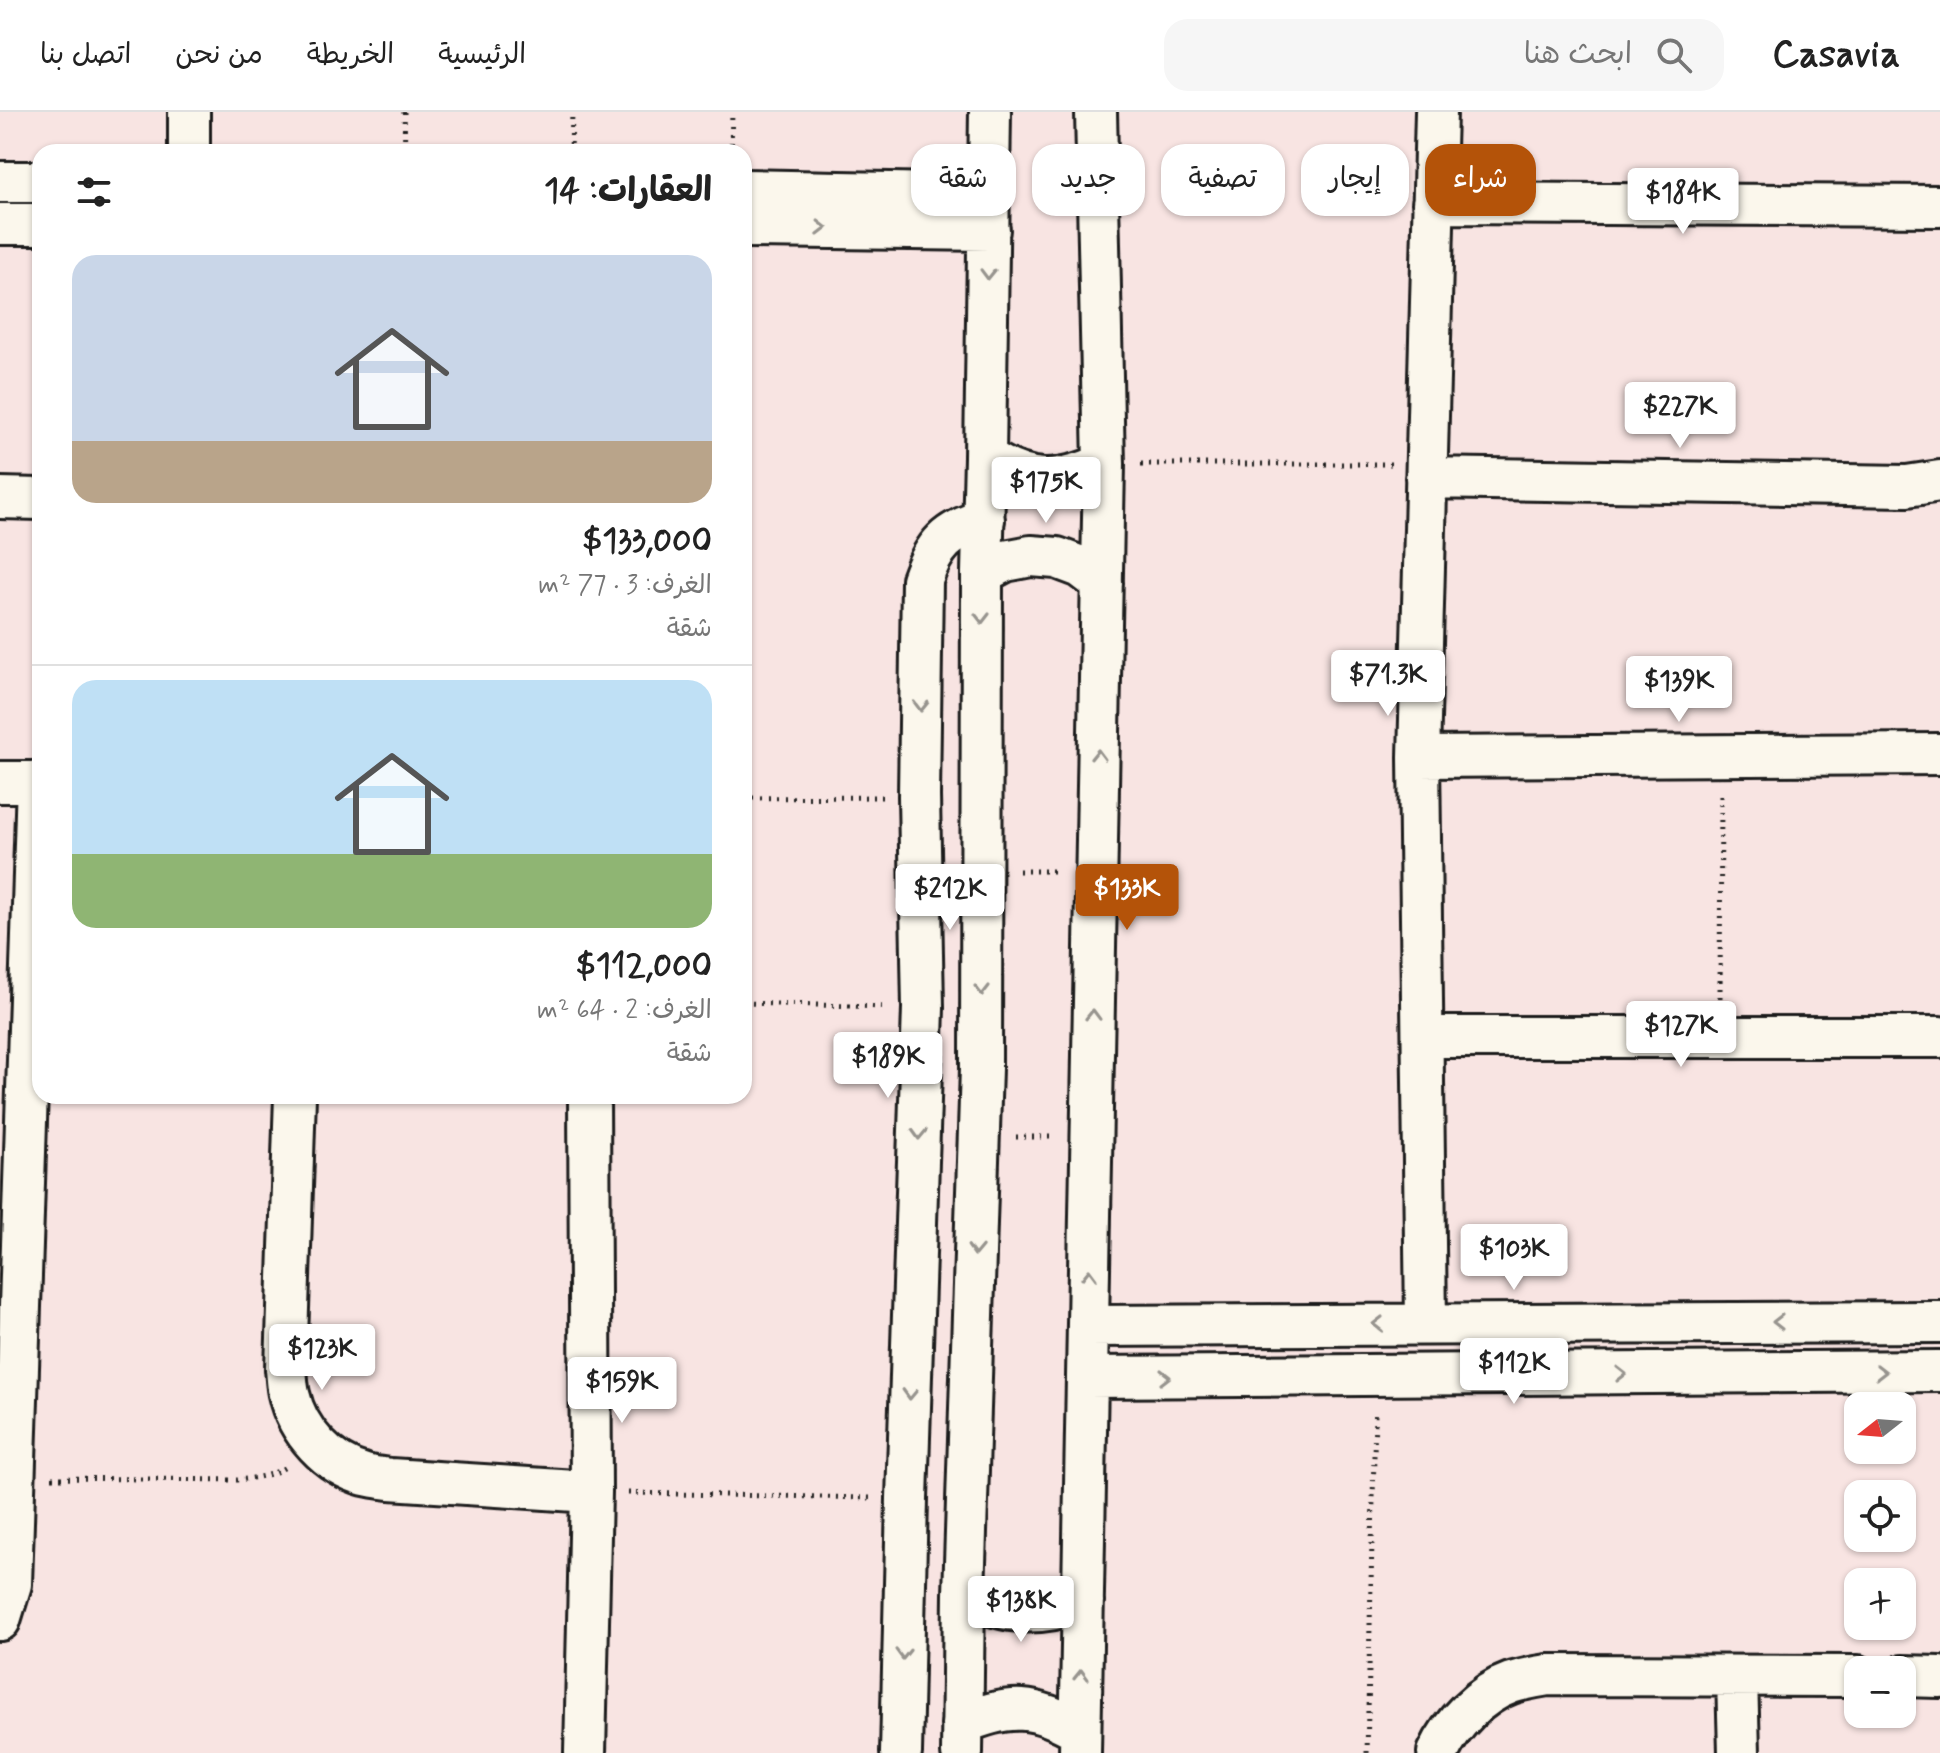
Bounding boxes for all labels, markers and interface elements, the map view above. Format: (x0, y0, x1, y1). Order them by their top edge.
search box (1164, 19, 1724, 91)
text: Casavia (1772, 31, 1900, 80)
icon: search (1652, 33, 1696, 77)
text: ابحث هنا (1524, 35, 1632, 74)
text: اتصل بنا (40, 37, 131, 74)
text: من نحن (175, 37, 263, 74)
text: الخريطة (307, 37, 394, 74)
text: الرئيسية (438, 37, 526, 74)
chip: شقة (911, 144, 1016, 216)
chip: جديد (1032, 144, 1145, 216)
chip: تصفية (1161, 144, 1285, 216)
chip: إيجار (1301, 144, 1409, 216)
chip: شراء (1425, 144, 1536, 216)
pin: $184K (1627, 168, 1739, 236)
text: العقارات: 14 (544, 169, 712, 214)
icon: filters (72, 170, 116, 214)
text: $184K (1646, 177, 1720, 211)
one-way arrow (816, 219, 829, 237)
one-way arrow (980, 268, 997, 281)
icon: home (320, 307, 464, 451)
pin: $227K (1624, 382, 1736, 450)
text: $227K (1643, 391, 1717, 425)
pin: $175K (990, 457, 1102, 525)
text: $175K (1010, 466, 1082, 500)
text: $133,000 (582, 519, 712, 564)
text: الغرف: 3 · 77 m² (538, 569, 712, 603)
text: شقة (667, 612, 712, 646)
one-way arrow (973, 612, 991, 625)
pin: $71.3K (1323, 650, 1453, 718)
pin: $139K (1623, 656, 1735, 724)
text: $71.3K (1349, 659, 1427, 693)
text: $139K (1644, 665, 1714, 699)
one-way arrow (912, 700, 929, 713)
icon: home (320, 732, 464, 876)
one-way arrow (1090, 748, 1107, 761)
pin: $212K (894, 864, 1006, 932)
pin: $133K (1071, 864, 1183, 932)
text: $212K (913, 873, 987, 907)
text: $133K (1094, 873, 1160, 907)
text: $112,000 (576, 944, 712, 989)
one-way arrow (973, 984, 991, 997)
text: الغرف: 2 · 64 m² (537, 994, 712, 1028)
pin: $127K (1625, 1001, 1737, 1069)
one-way arrow (1085, 1008, 1102, 1021)
text: $127K (1644, 1010, 1718, 1044)
pin: $189K (832, 1032, 944, 1100)
text: شقة (667, 1037, 712, 1071)
text: $189K (851, 1041, 925, 1075)
one-way arrow (910, 1128, 927, 1141)
pin: $103K (1458, 1224, 1570, 1292)
text: $103K (1479, 1233, 1549, 1267)
one-way arrow (967, 1244, 984, 1257)
one-way arrow (1080, 1268, 1097, 1281)
one-way arrow (1771, 1314, 1784, 1331)
one-way arrow (1371, 1315, 1384, 1333)
pin: $123K (266, 1324, 378, 1392)
text: $123K (287, 1333, 357, 1367)
pin: $112K (1458, 1338, 1570, 1406)
text: $112K (1478, 1347, 1550, 1381)
pin: $159K (566, 1357, 678, 1425)
one-way arrow (1875, 1363, 1888, 1381)
one-way arrow (1615, 1365, 1628, 1382)
text: $159K (586, 1366, 658, 1400)
one-way arrow (1159, 1368, 1172, 1386)
one-way arrow (902, 1388, 919, 1401)
north arrow (1844, 1392, 1916, 1464)
map controls (1844, 1392, 1916, 1728)
button: locate (1844, 1480, 1916, 1552)
button: + (1844, 1568, 1916, 1640)
pin: $138K (965, 1576, 1077, 1644)
text: $138K (986, 1585, 1056, 1619)
one-way arrow (894, 1648, 912, 1661)
button: − (1844, 1656, 1916, 1728)
one-way arrow (1072, 1668, 1090, 1681)

